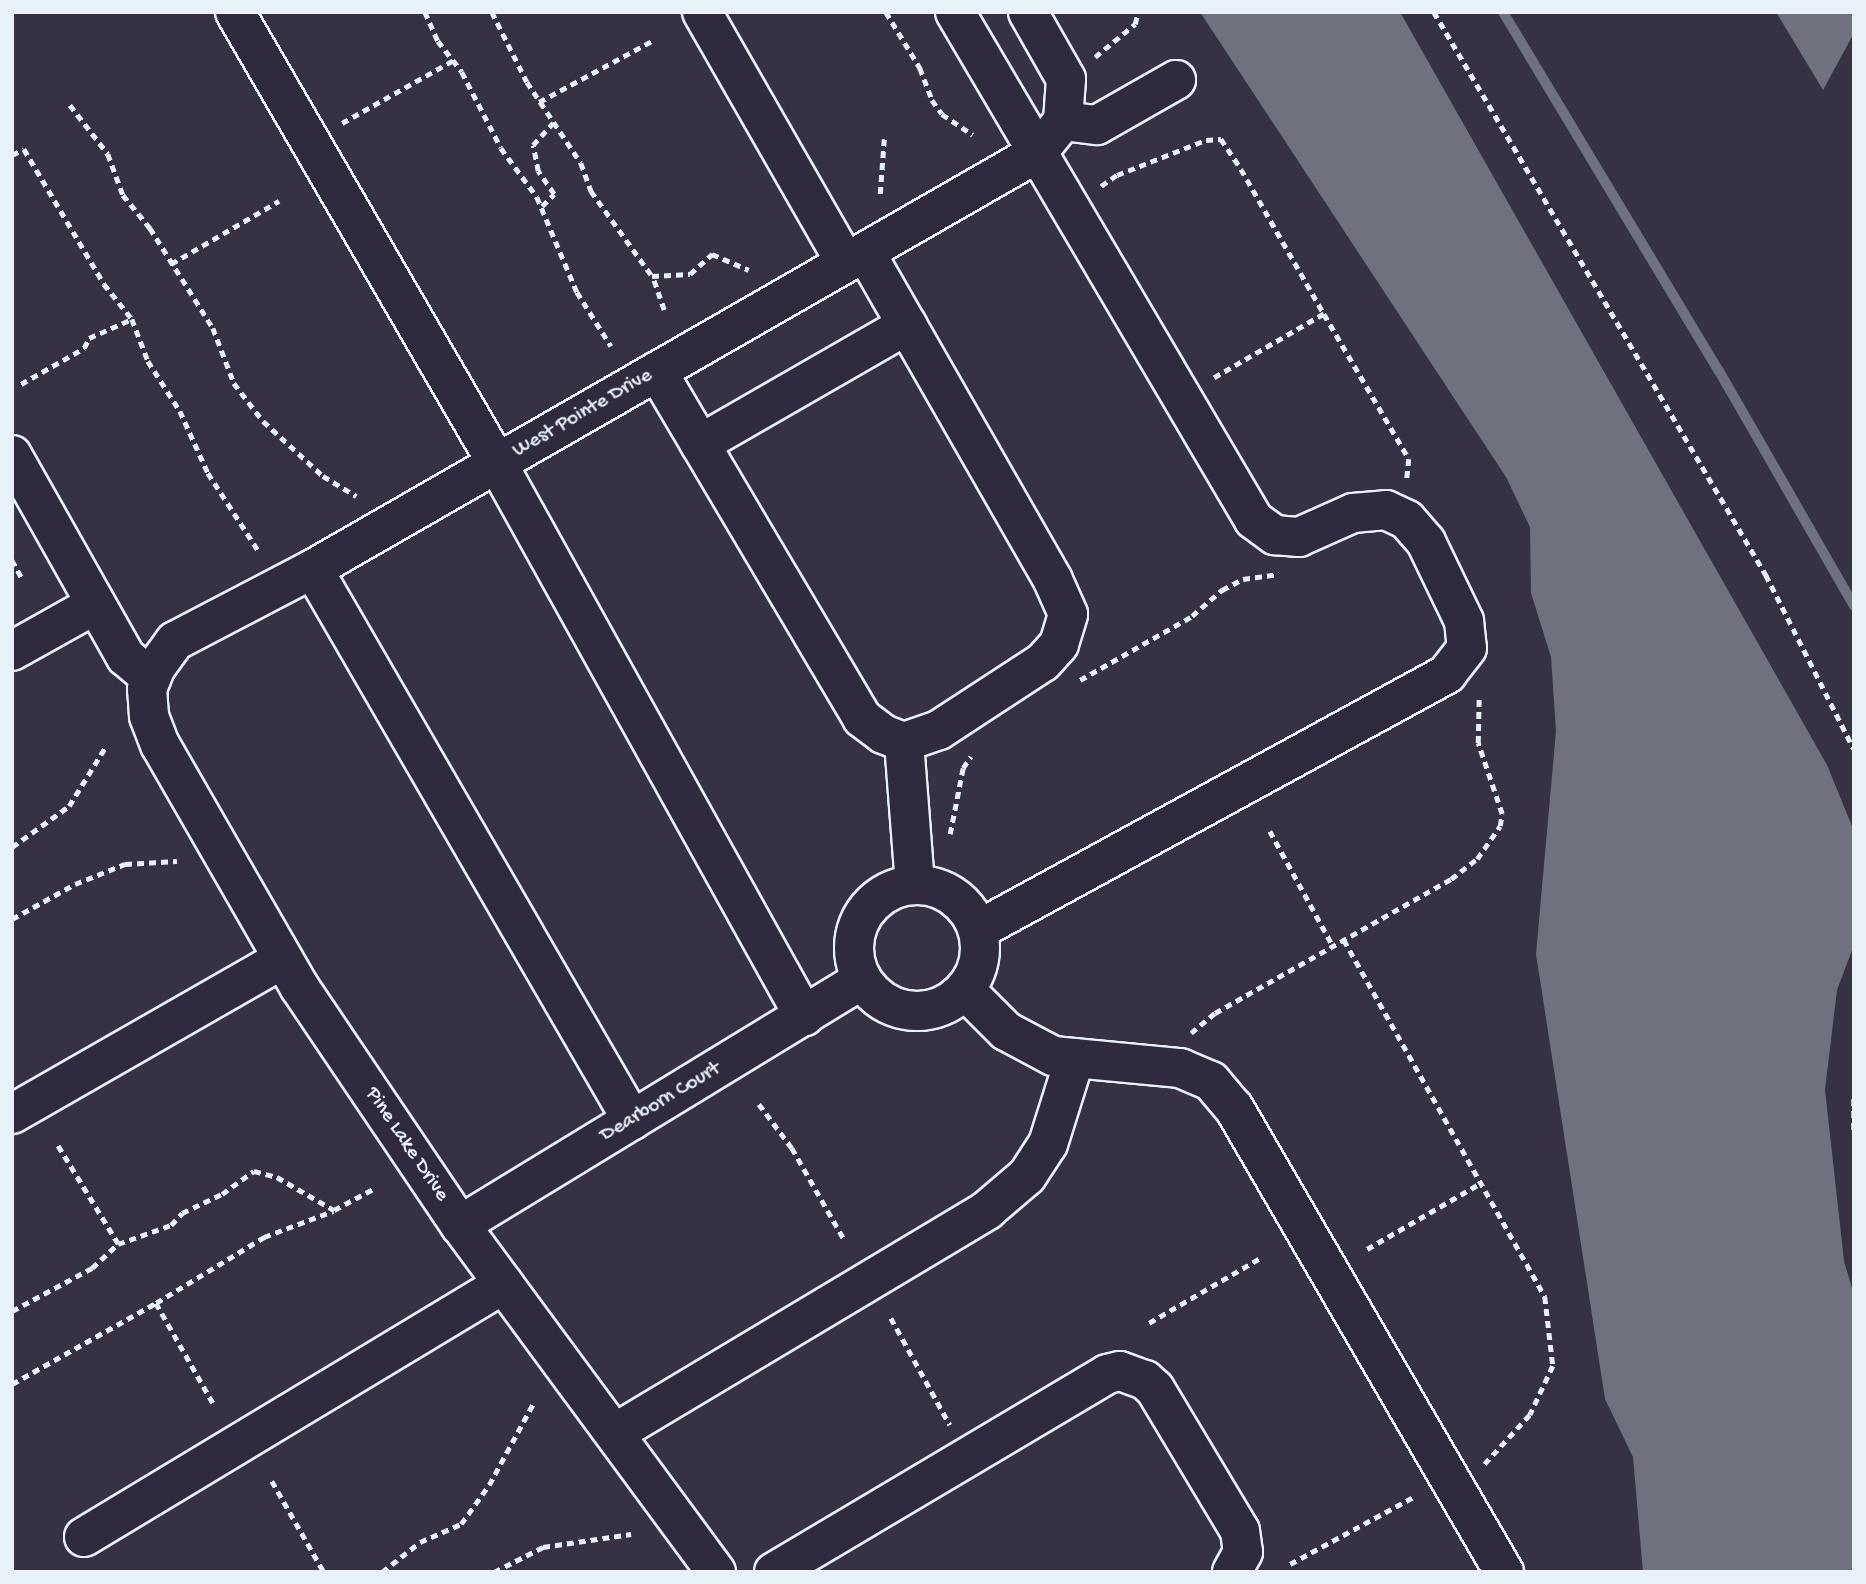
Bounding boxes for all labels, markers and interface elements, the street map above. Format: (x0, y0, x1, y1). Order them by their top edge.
street label: West Pointe Drive (509, 364, 657, 464)
street label: Dearborn Court (596, 1057, 726, 1149)
street label: Pine Lake Drive (359, 1083, 453, 1207)

